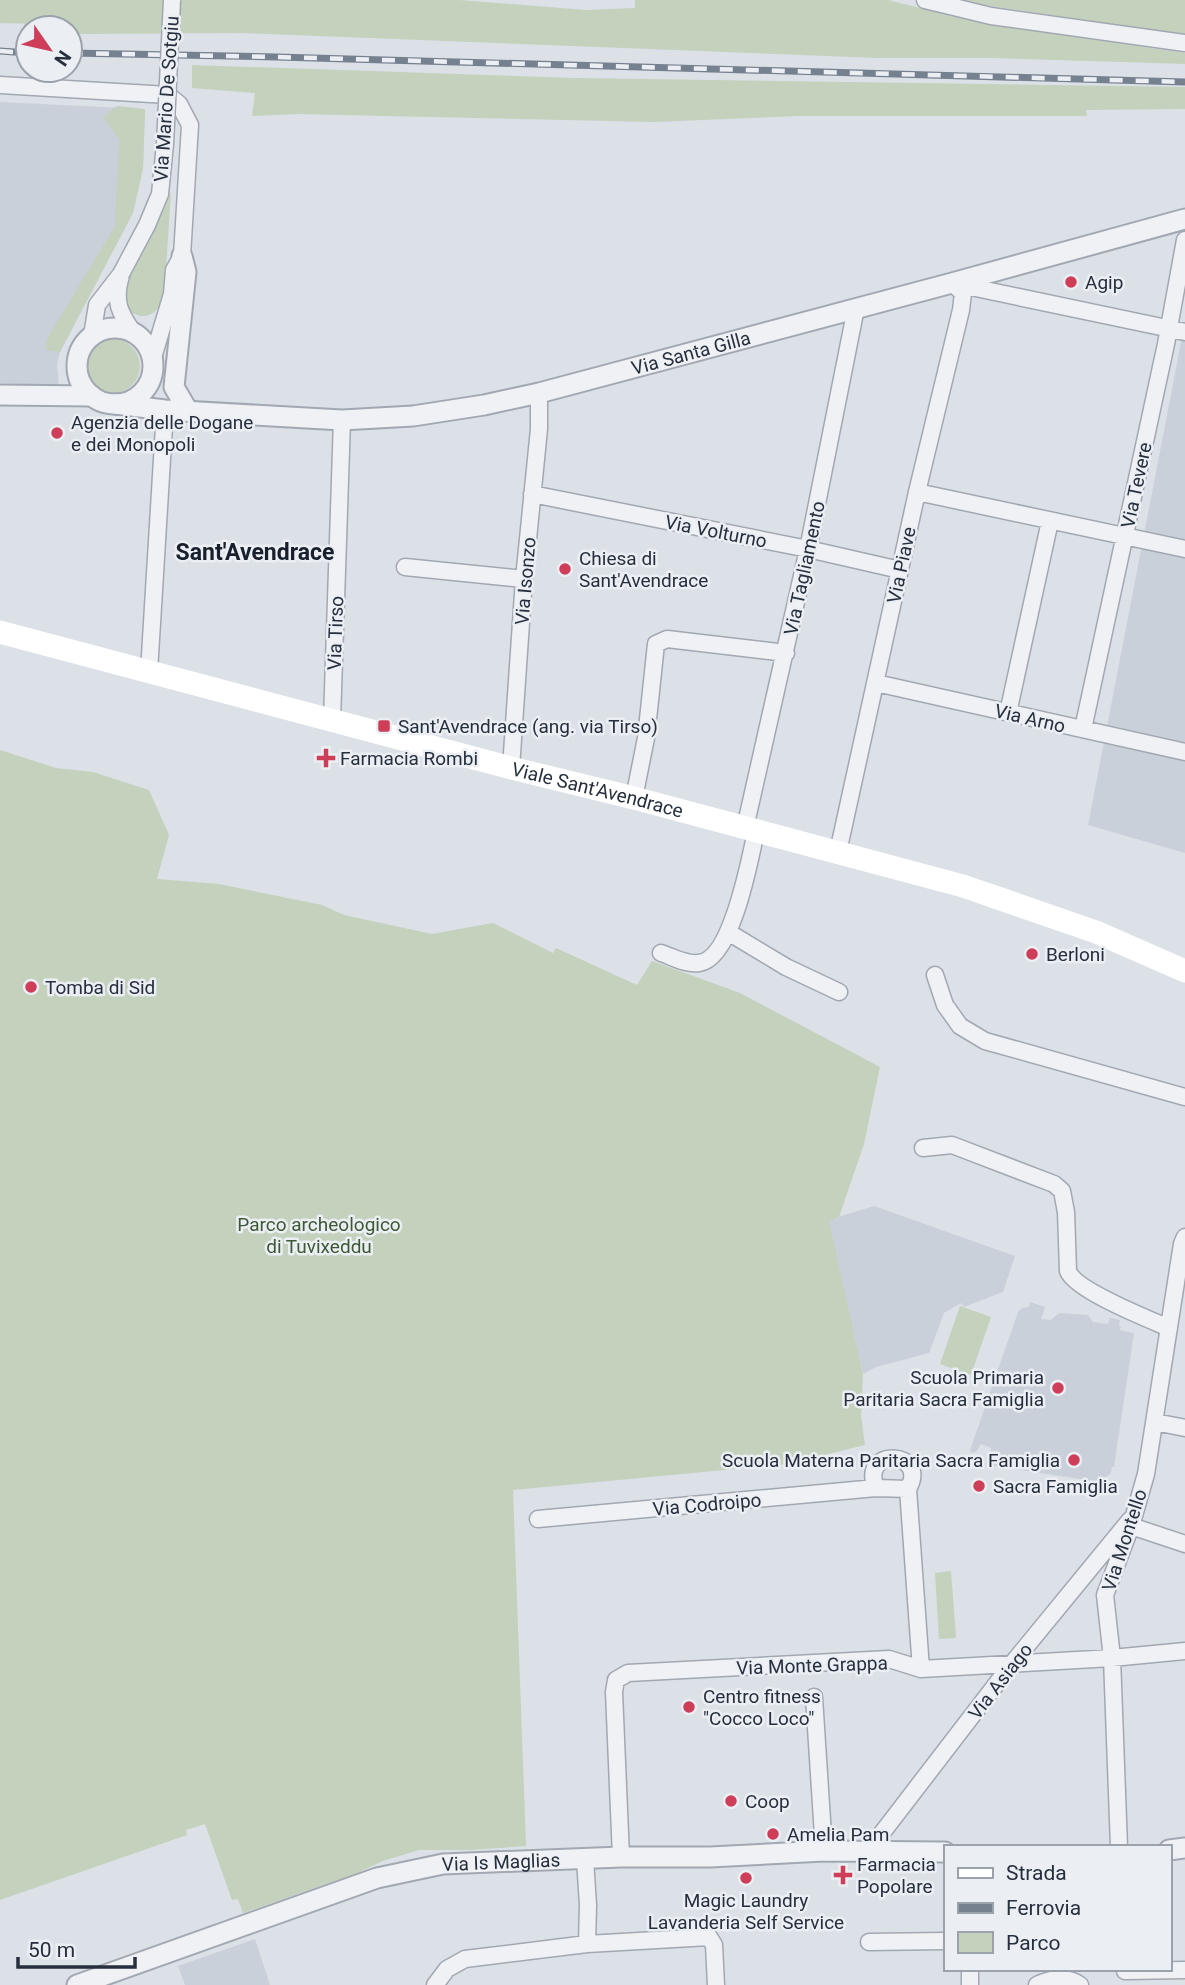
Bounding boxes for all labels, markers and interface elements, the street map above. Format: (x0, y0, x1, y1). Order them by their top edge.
north arrow (14, 14, 84, 84)
street label: Via Mario De Sotgiu (149, 15, 184, 183)
text: N (49, 46, 76, 70)
place label: Agip (1085, 271, 1123, 294)
marker: Agip (1063, 274, 1079, 290)
street label: Via Santa Gilla (629, 326, 753, 380)
place label: Agenzia delle Dogane e dei Monopoli (71, 411, 253, 456)
marker: Agenzia delle Dogane e dei Monopoli (49, 425, 65, 441)
street label: Via Tevere (1116, 440, 1157, 530)
street label: Via Tagliamento (779, 499, 830, 637)
street label: Via Volturno (663, 510, 769, 553)
street label: Via Piave (882, 525, 921, 606)
street label: Via Isonzo (510, 536, 541, 626)
district label: Sant'Avendrace (176, 539, 334, 566)
place label: Chiesa di Sant'Avendrace (579, 547, 708, 592)
marker: Chiesa di Sant'Avendrace (557, 561, 573, 577)
street label: Via Tirso (323, 595, 348, 671)
street label: Via Arno (992, 699, 1068, 738)
place label: Sant'Avendrace (ang. via Tirso) (398, 715, 658, 738)
marker: Sant'Avendrace (ang. via Tirso) (376, 718, 392, 734)
place label: Farmacia Rombi (340, 747, 478, 770)
marker: Farmacia Rombi (318, 750, 334, 766)
street label: Viale Sant'Avendrace (509, 758, 686, 823)
place label: Berloni (1046, 943, 1105, 966)
marker: Berloni (1024, 946, 1040, 962)
place label: Tomba di Sid (45, 976, 155, 999)
marker: Tomba di Sid (23, 979, 39, 995)
park label: Parco archeologico di Tuvixeddu (237, 1213, 401, 1258)
place label: Scuola Primaria Paritaria Sacra Famiglia (843, 1366, 1044, 1411)
marker: Scuola Primaria Paritaria Sacra Famiglia (1050, 1380, 1066, 1396)
place label: Scuola Materna Paritaria Sacra Famiglia (722, 1449, 1060, 1472)
marker: Scuola Materna Paritaria Sacra Famiglia (1066, 1452, 1082, 1468)
place label: Sacra Famiglia (993, 1475, 1118, 1498)
marker: Sacra Famiglia (971, 1478, 987, 1494)
street label: Via Montello (1097, 1486, 1152, 1594)
street label: Via Codroipo (652, 1488, 762, 1521)
street label: Via Asiago (963, 1639, 1037, 1724)
street label: Via Monte Grappa (736, 1651, 888, 1680)
place label: Centro fitness "Cocco Loco" (703, 1685, 821, 1730)
marker: Centro fitness "Cocco Loco" (681, 1699, 697, 1715)
place label: Coop (745, 1790, 790, 1813)
marker: Coop (723, 1793, 739, 1809)
place label: Amelia Pam (787, 1823, 889, 1846)
marker: Amelia Pam (765, 1826, 781, 1842)
legend (944, 1845, 1171, 1971)
street label: Via Is Maglias (441, 1848, 561, 1876)
place label: Farmacia Popolare (857, 1853, 936, 1898)
text: Strada (1006, 1861, 1067, 1885)
marker: Farmacia Popolare (835, 1867, 851, 1883)
marker: Magic Laundry Lavanderia Self Service (738, 1870, 754, 1886)
place label: Magic Laundry Lavanderia Self Service (648, 1889, 844, 1934)
text: Ferrovia (1006, 1896, 1081, 1920)
scale bar (18, 1926, 135, 1970)
text: Parco (1006, 1931, 1060, 1955)
text: 50 m (28, 1938, 75, 1962)

